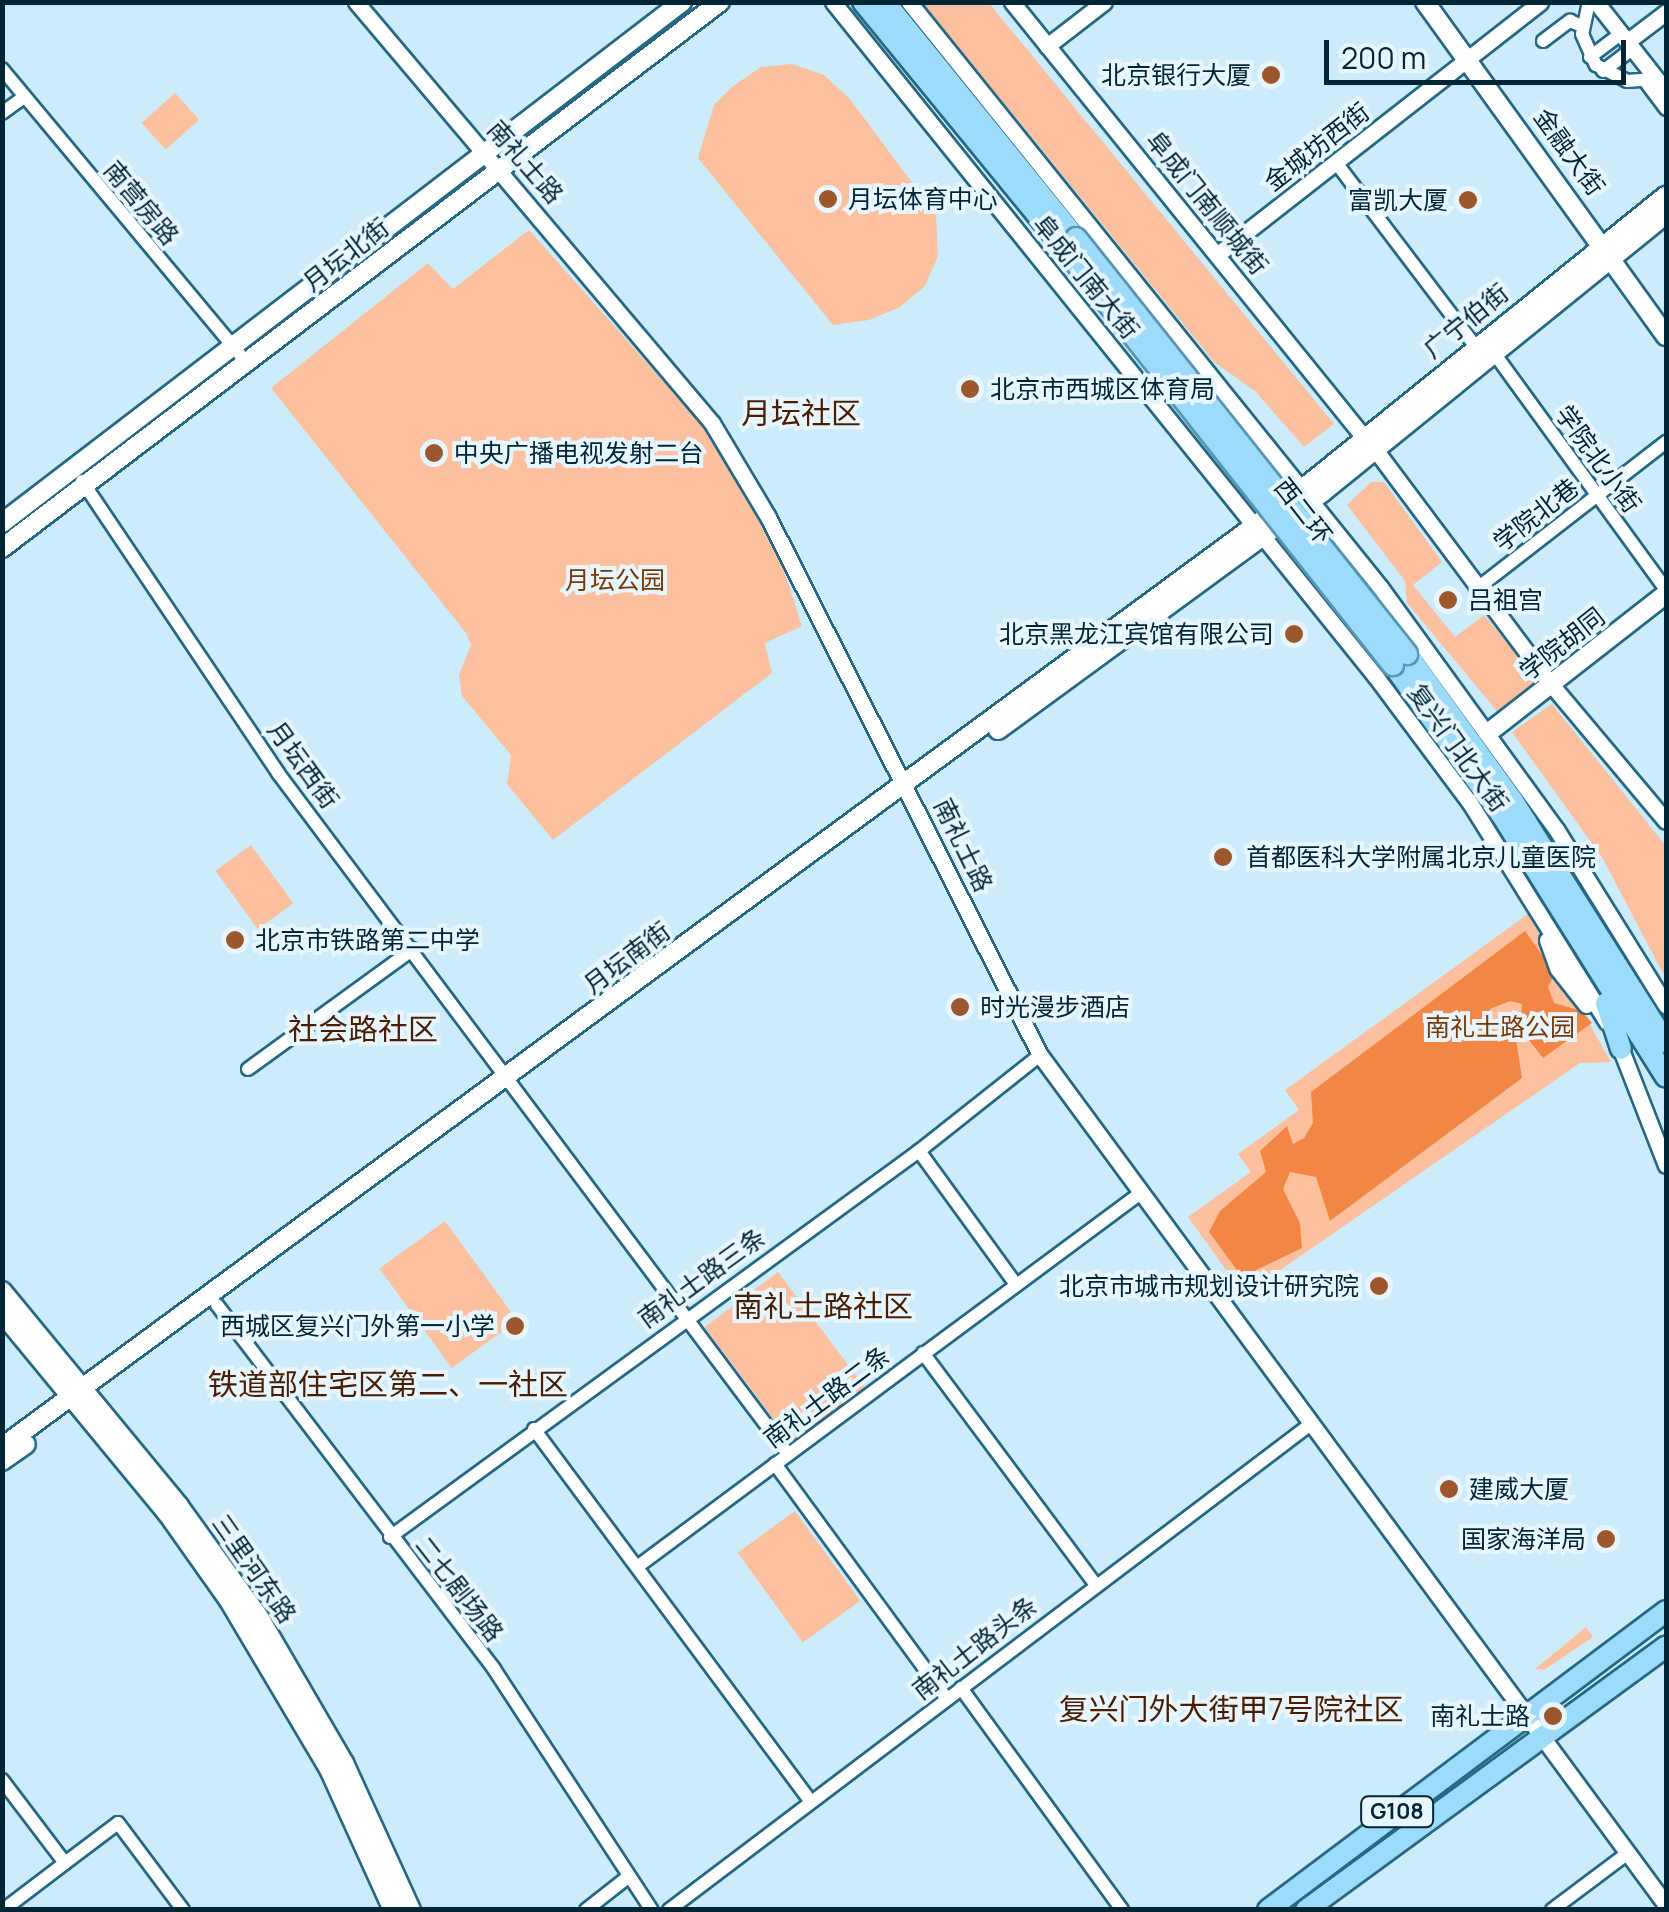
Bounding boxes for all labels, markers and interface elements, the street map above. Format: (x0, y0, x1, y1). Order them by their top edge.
scale bar (1329, 20, 1632, 82)
text: 200 m (1341, 37, 1426, 78)
place label: 北京银行大厦 (1101, 60, 1251, 90)
marker: 北京银行大厦 (1260, 64, 1282, 86)
street label: 金城坊西街 (1259, 97, 1375, 197)
street label: 金融大街 (1527, 103, 1611, 201)
street label: 南礼士路 (481, 114, 569, 210)
street label: 阜成门南顺城街 (1140, 126, 1274, 280)
street label: 南营房路 (97, 155, 185, 251)
place label: 月坛体育中心 (848, 184, 998, 214)
place label: 富凯大厦 (1348, 185, 1448, 215)
marker: 月坛体育中心 (817, 188, 839, 210)
marker: 富凯大厦 (1457, 189, 1479, 211)
street label: 阜成门南大街 (1027, 209, 1145, 345)
street label: 月坛北街 (297, 212, 395, 298)
street label: 广宁伯街 (1418, 278, 1514, 364)
place label: 北京市西城区体育局 (990, 374, 1215, 404)
marker: 北京市西城区体育局 (959, 378, 981, 400)
district label: 月坛社区 (741, 395, 861, 431)
street label: 学院北小街 (1549, 400, 1647, 518)
place label: 中央广播电视发射二台 (454, 438, 704, 468)
marker: 中央广播电视发射二台 (423, 442, 445, 464)
street label: 西二环 (1268, 472, 1338, 550)
street label: 学院北巷 (1487, 472, 1585, 558)
park label: 月坛公园 (565, 565, 665, 595)
place label: 吕祖宫 (1468, 585, 1543, 615)
marker: 吕祖宫 (1437, 589, 1459, 611)
street label: 学院胡同 (1513, 601, 1611, 687)
place label: 北京黑龙江宾馆有限公司 (999, 619, 1274, 649)
marker: 北京黑龙江宾馆有限公司 (1283, 623, 1305, 645)
street label: 复兴门北大街 (1402, 679, 1514, 817)
street label: 月坛西街 (261, 716, 345, 814)
street label: 南礼士路 (928, 793, 998, 897)
place label: 首都医科大学附属北京儿童医院 (1246, 842, 1596, 872)
marker: 首都医科大学附属北京儿童医院 (1210, 844, 1236, 870)
street label: 月坛南街 (578, 916, 676, 1000)
place label: 北京市铁路第二中学 (255, 925, 480, 955)
marker: 北京市铁路第二中学 (224, 929, 246, 951)
place label: 时光漫步酒店 (980, 992, 1130, 1022)
marker: 时光漫步酒店 (949, 996, 971, 1018)
district label: 社会路社区 (288, 1011, 438, 1047)
park label: 南礼士路公园 (1425, 1012, 1575, 1042)
street label: 南礼士路三条 (633, 1222, 771, 1334)
place label: 北京市城市规划设计研究院 (1059, 1271, 1359, 1301)
marker: 北京市城市规划设计研究院 (1368, 1275, 1390, 1297)
district label: 南礼士路社区 (733, 1288, 913, 1324)
place label: 西城区复兴门外第一小学 (220, 1311, 495, 1341)
marker: 西城区复兴门外第一小学 (504, 1315, 526, 1337)
street label: 南礼士路二条 (758, 1340, 896, 1454)
district label: 铁道部住宅区第二、一社区 (208, 1366, 568, 1402)
place label: 建威大厦 (1469, 1474, 1569, 1504)
marker: 建威大厦 (1438, 1478, 1460, 1500)
street label: 三里河东路 (206, 1509, 302, 1629)
place label: 国家海洋局 (1461, 1524, 1586, 1554)
marker: 国家海洋局 (1595, 1528, 1617, 1550)
street label: 二七剧场路 (409, 1531, 509, 1647)
street label: 南礼士路头条 (907, 1590, 1043, 1706)
district label: 复兴门外大街甲7号院社区 (1058, 1691, 1404, 1727)
place label: 南礼士路 (1430, 1701, 1530, 1731)
marker: 南礼士路 (1540, 1703, 1566, 1729)
road number: G108 (1360, 1795, 1434, 1829)

